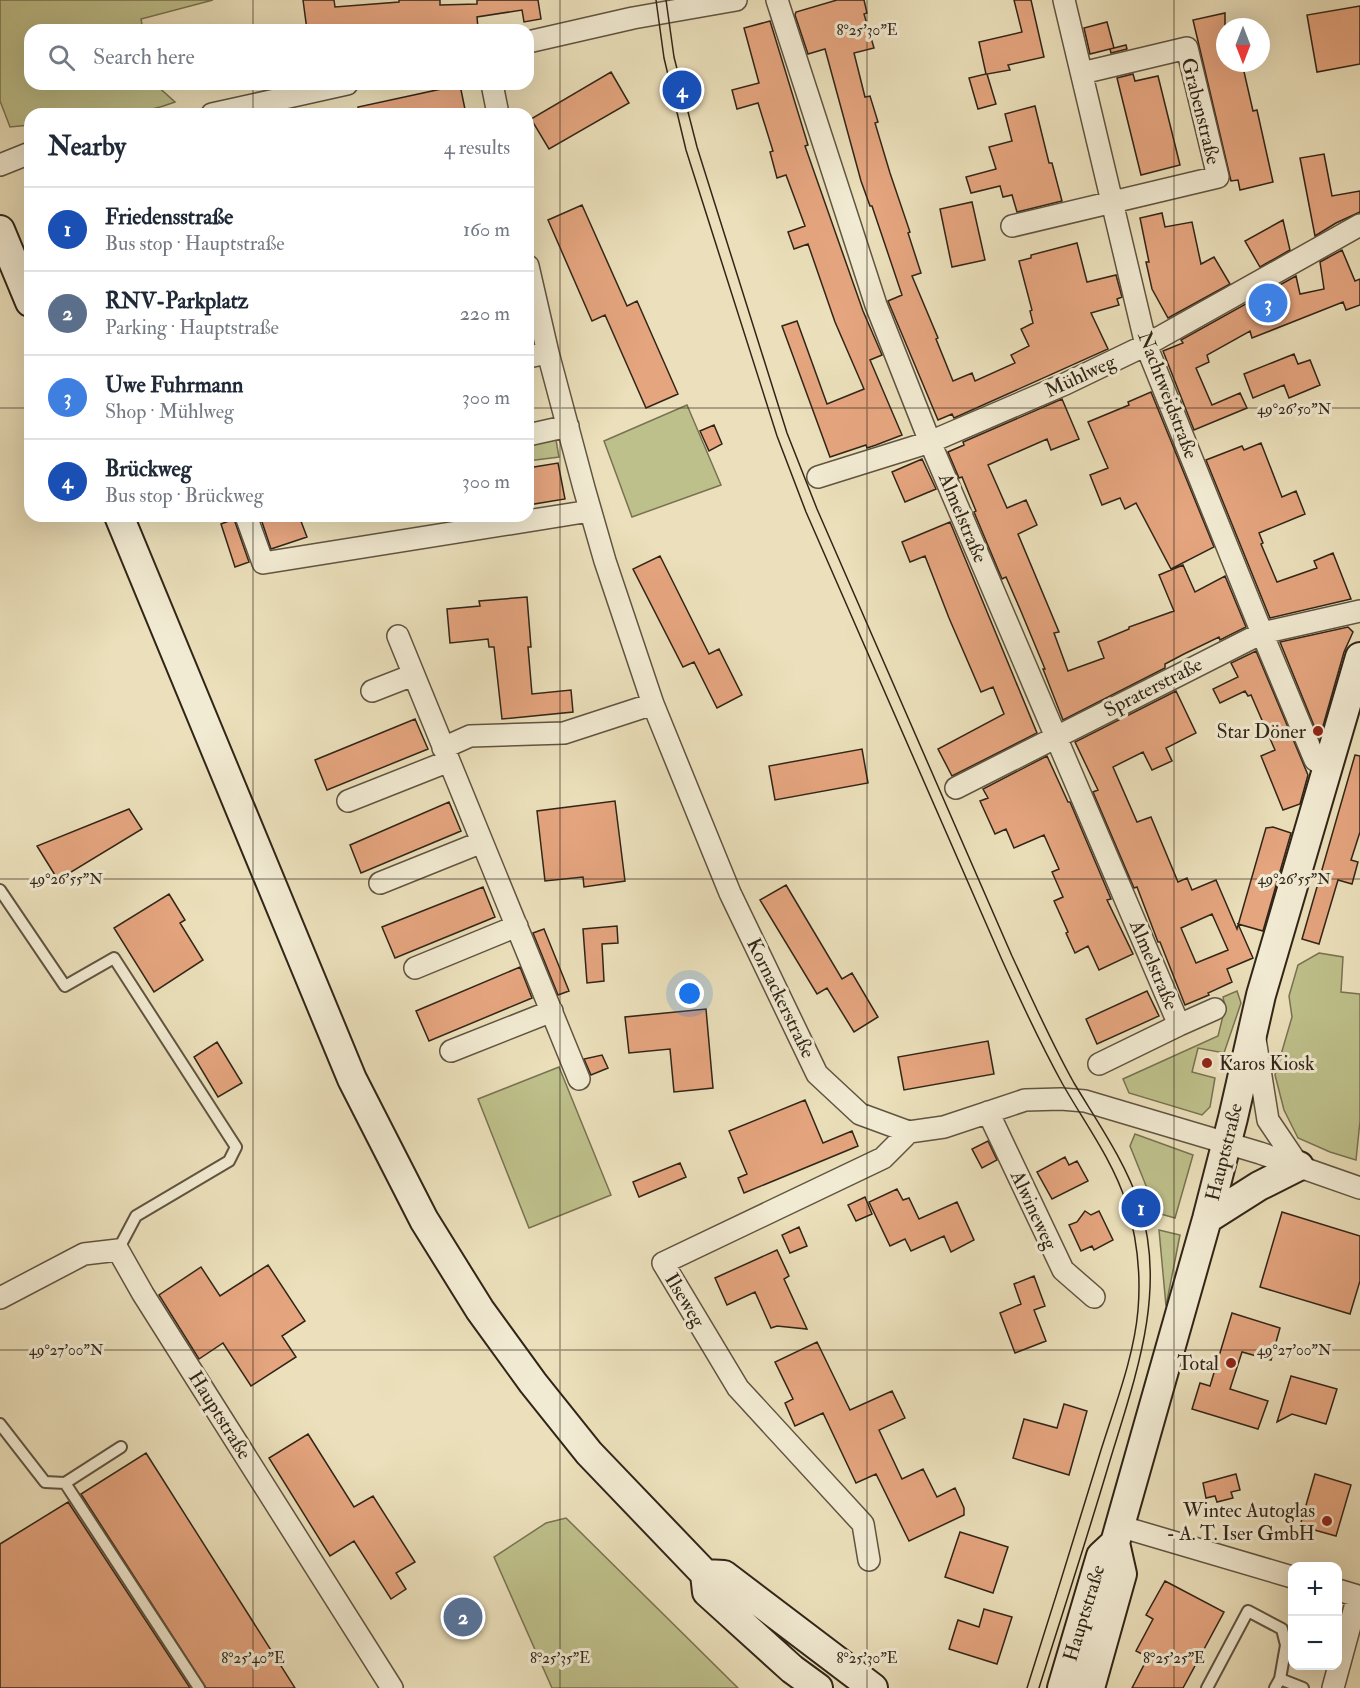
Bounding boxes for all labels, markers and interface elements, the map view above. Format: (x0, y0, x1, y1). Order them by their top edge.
north arrow (1216, 18, 1270, 72)
text: 8°25'30"E (836, 21, 898, 40)
search box (24, 24, 534, 90)
icon: search (45, 41, 78, 74)
text: Search here (93, 43, 195, 71)
street label: Grabenstraße (1176, 55, 1226, 167)
pin: 4 (662, 68, 702, 112)
text: Nearby (48, 131, 126, 163)
text: 4 results (444, 135, 510, 160)
text: Friedensstraße (105, 203, 233, 231)
text: 1 (64, 217, 71, 242)
text: 160 m (463, 217, 510, 242)
text: Bus stop · Hauptstraße (105, 231, 285, 256)
pin: 3 (1248, 280, 1288, 326)
text: RNV-Parkplatz (105, 287, 249, 315)
text: 2 (62, 301, 73, 326)
text: 220 m (460, 301, 510, 326)
text: Parking · Hauptstraße (105, 315, 279, 340)
street label: Nachtweidstraße (1132, 328, 1204, 462)
street label: Mühlweg (1041, 348, 1120, 403)
text: Uwe Fuhrmann (105, 371, 243, 399)
text: 3 (64, 385, 71, 410)
text: 300 m (462, 385, 510, 410)
text: Shop · Mühlweg (105, 399, 234, 424)
text: 49°26'50"N (1257, 400, 1332, 419)
text: Brückweg (105, 455, 192, 483)
text: 4 (62, 469, 73, 494)
text: 300 m (462, 469, 510, 494)
street label: Almelstraße (933, 469, 993, 567)
text: Bus stop · Brückweg (105, 483, 264, 508)
street label: Spraterstraße (1100, 652, 1207, 723)
place label: Star Döner (1216, 719, 1307, 744)
marker: Star Döner (1311, 724, 1325, 738)
text: 49°26'55"N (29, 870, 103, 889)
text: 49°26'55"N (1257, 870, 1331, 889)
street label: Almelstraße (1124, 916, 1184, 1014)
street label: Kornackerstraße (741, 934, 821, 1062)
your location (675, 979, 704, 1008)
place label: Karos Kiosk (1219, 1051, 1315, 1076)
marker: Karos Kiosk (1200, 1056, 1214, 1070)
street label: Hauptstraße (1200, 1101, 1249, 1204)
street label: Alwineweg (1004, 1166, 1064, 1255)
pin: 1 (1122, 1186, 1160, 1230)
street label: Ilseweg (659, 1268, 711, 1333)
text: 49°27'00"N (29, 1341, 104, 1360)
text: 49°27'00"N (1257, 1341, 1332, 1360)
place label: Total (1177, 1351, 1219, 1376)
marker: Total (1224, 1356, 1238, 1370)
street label: Hauptstraße (182, 1366, 257, 1464)
place label: Wintec Autoglas - A. T. Iser GmbH (1167, 1498, 1315, 1546)
marker: Wintec Autoglas - A. T. Iser GmbH (1320, 1514, 1334, 1528)
street label: Hauptstraße (1057, 1562, 1111, 1665)
map controls (1288, 1562, 1342, 1670)
button: + (1288, 1562, 1342, 1616)
pin: 2 (444, 1594, 482, 1640)
button: − (1288, 1616, 1342, 1670)
text: 8°25'40"E (221, 1649, 285, 1668)
text: 8°25'35"E (530, 1649, 590, 1668)
text: 8°25'30"E (836, 1649, 898, 1668)
text: 8°25'25"E (1143, 1649, 1205, 1668)

